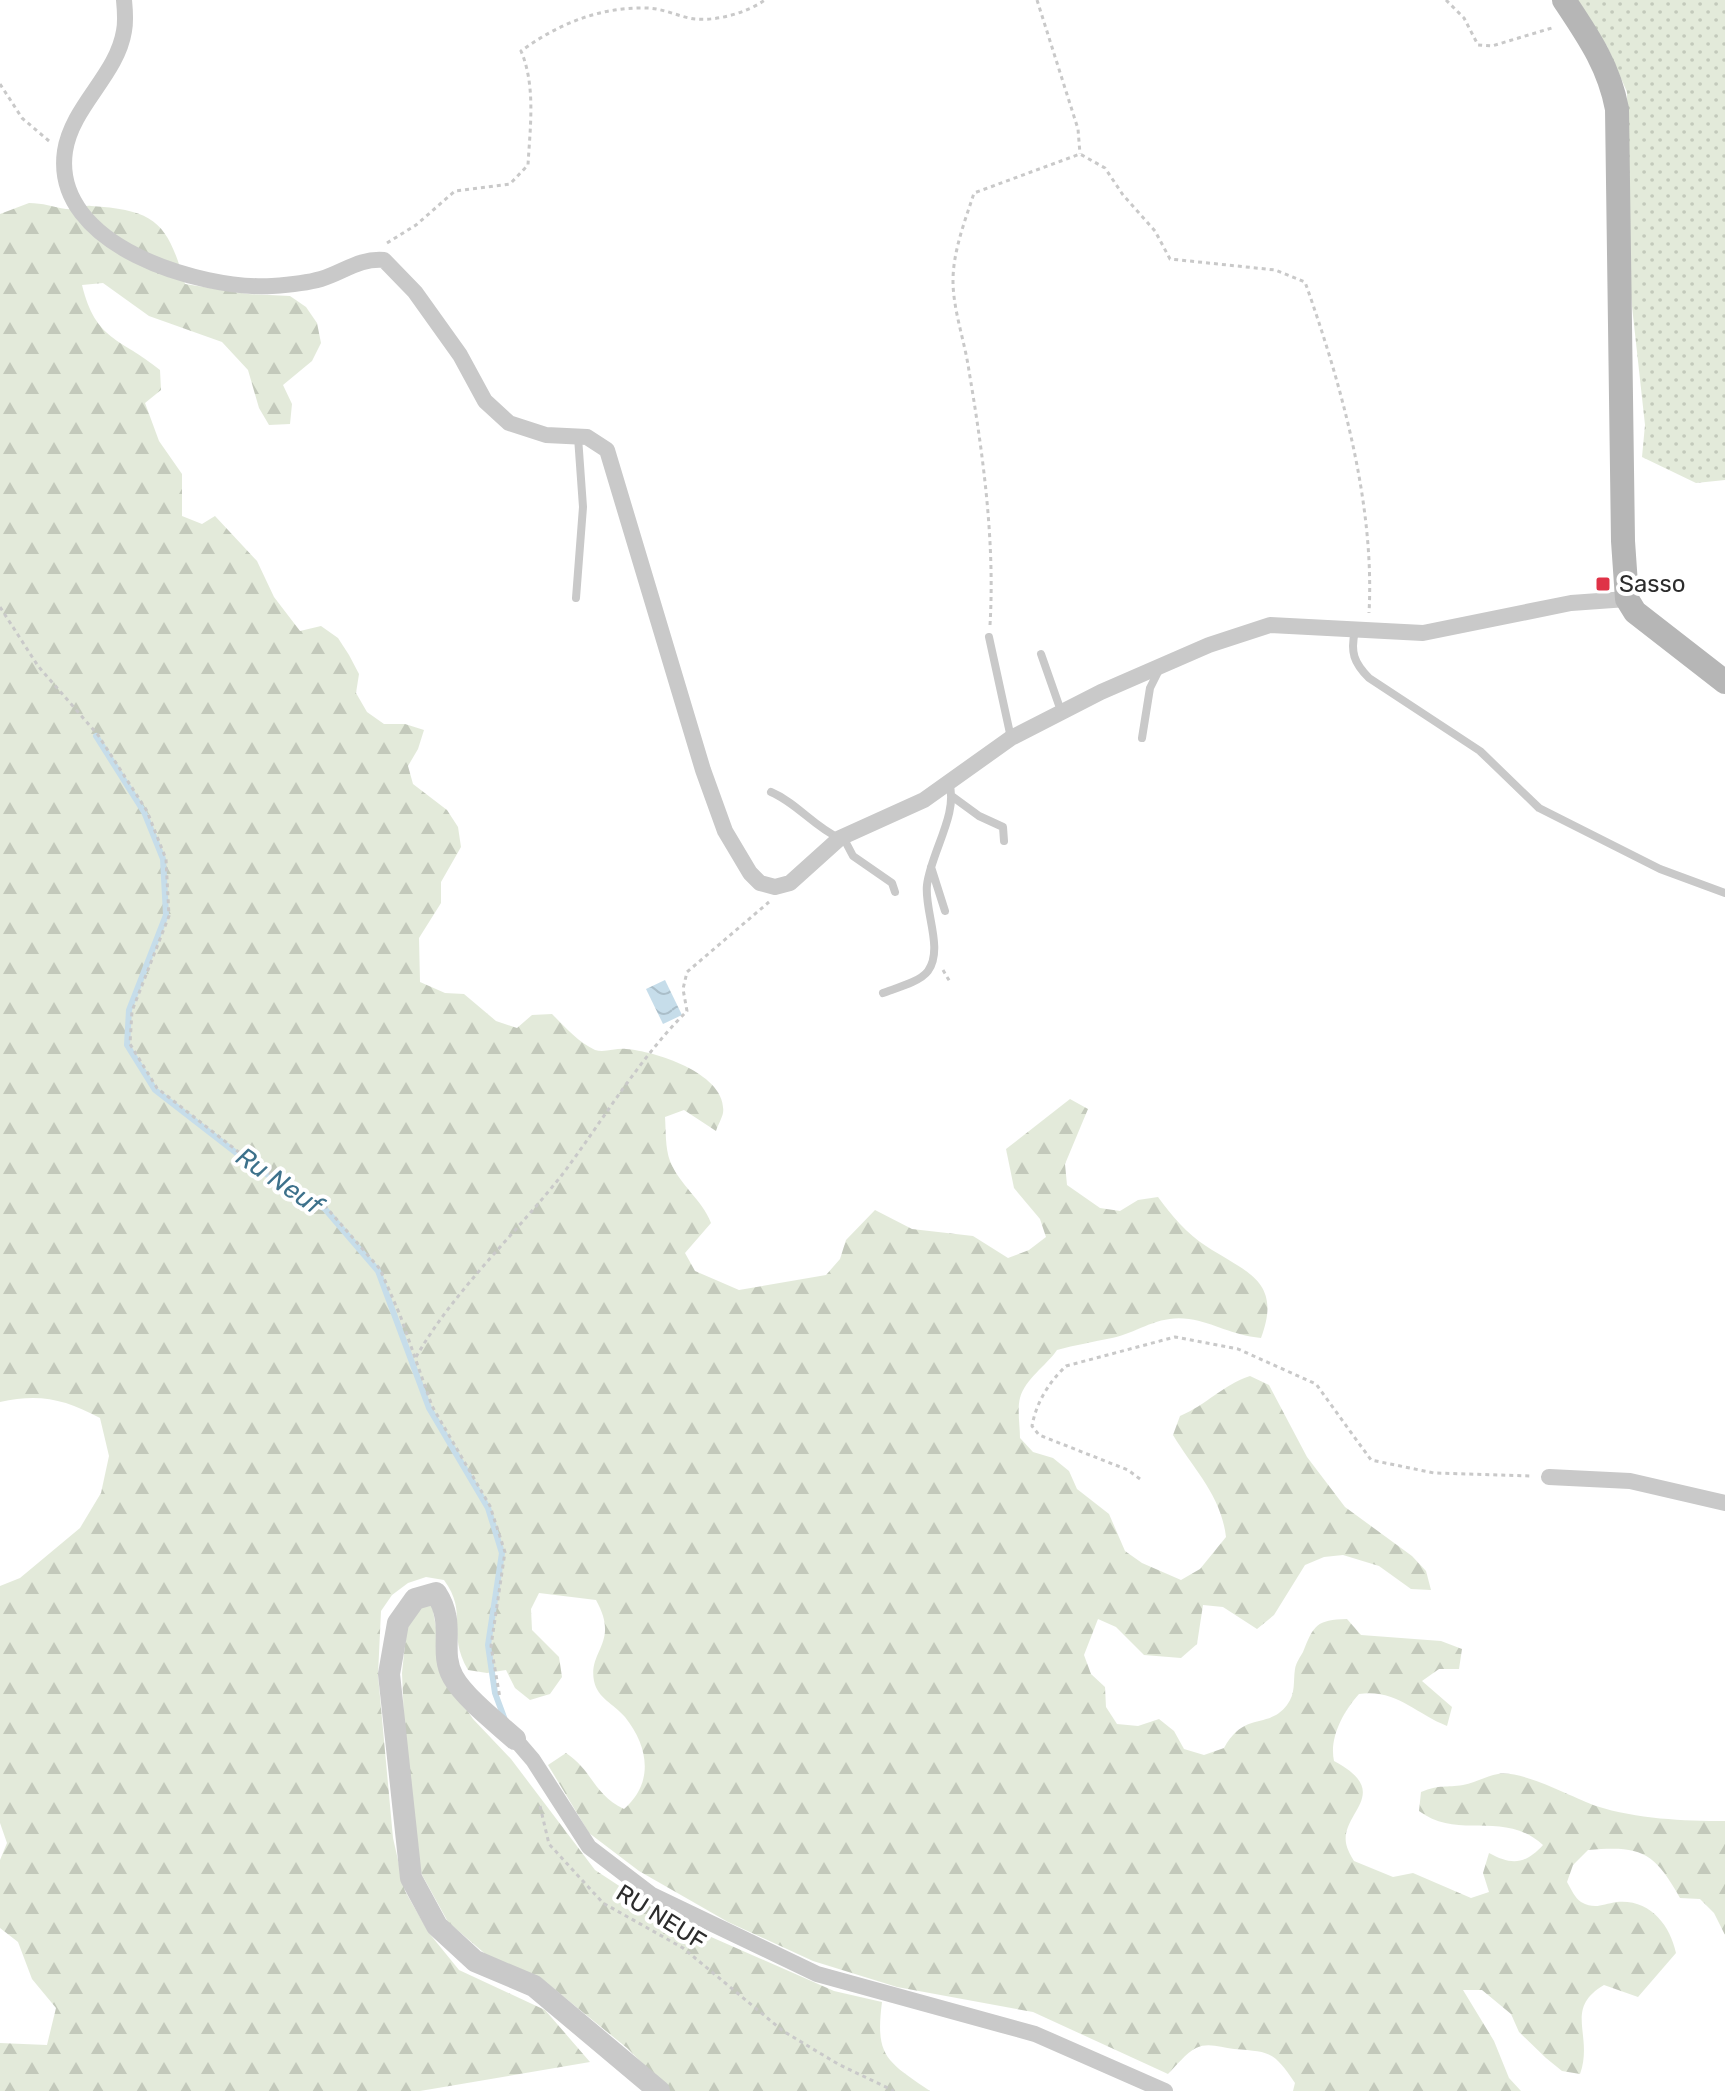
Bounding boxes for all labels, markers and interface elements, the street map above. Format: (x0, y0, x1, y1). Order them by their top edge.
place label: Sasso (1619, 570, 1685, 598)
marker: Sasso (1594, 575, 1612, 593)
water label: Ru Neuf (230, 1141, 331, 1223)
street label: RU NEUF (611, 1878, 711, 1956)

